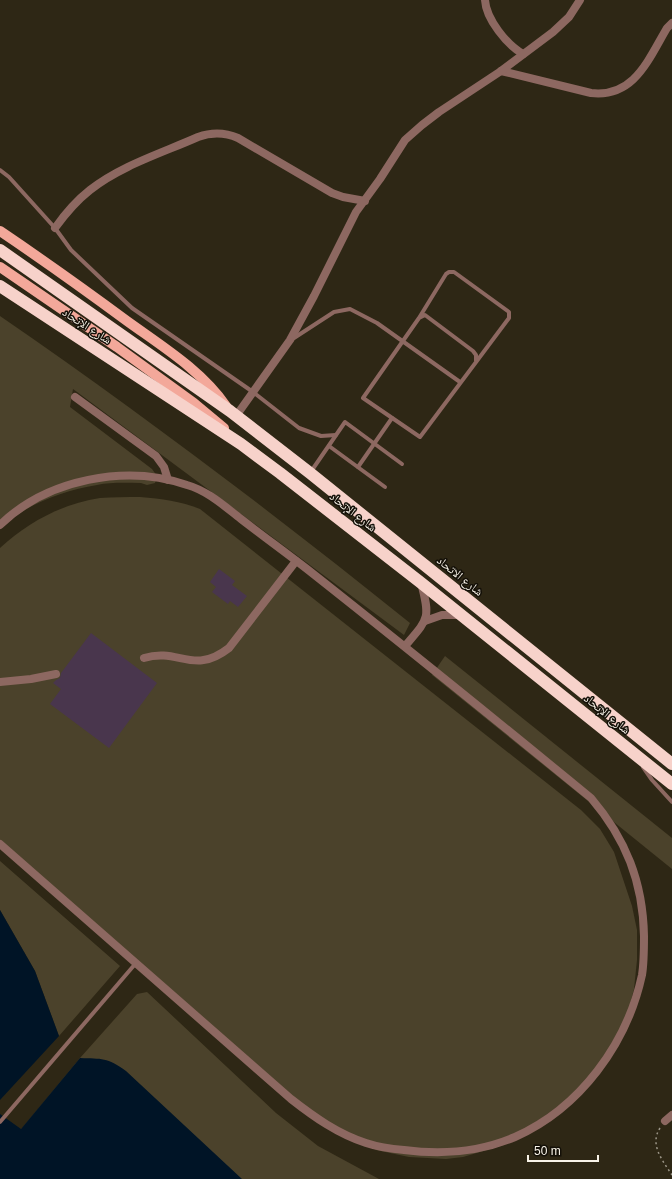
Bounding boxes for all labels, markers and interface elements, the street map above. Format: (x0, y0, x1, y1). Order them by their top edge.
street label: شارع الإتحاد (59, 305, 114, 348)
street label: شارع الإتحاد (326, 489, 379, 535)
street label: شارع الاتحاد (433, 553, 486, 600)
street label: شارع الإتحاد (580, 691, 633, 738)
scale bar (528, 1137, 598, 1163)
text: 50 m (534, 1144, 561, 1158)

